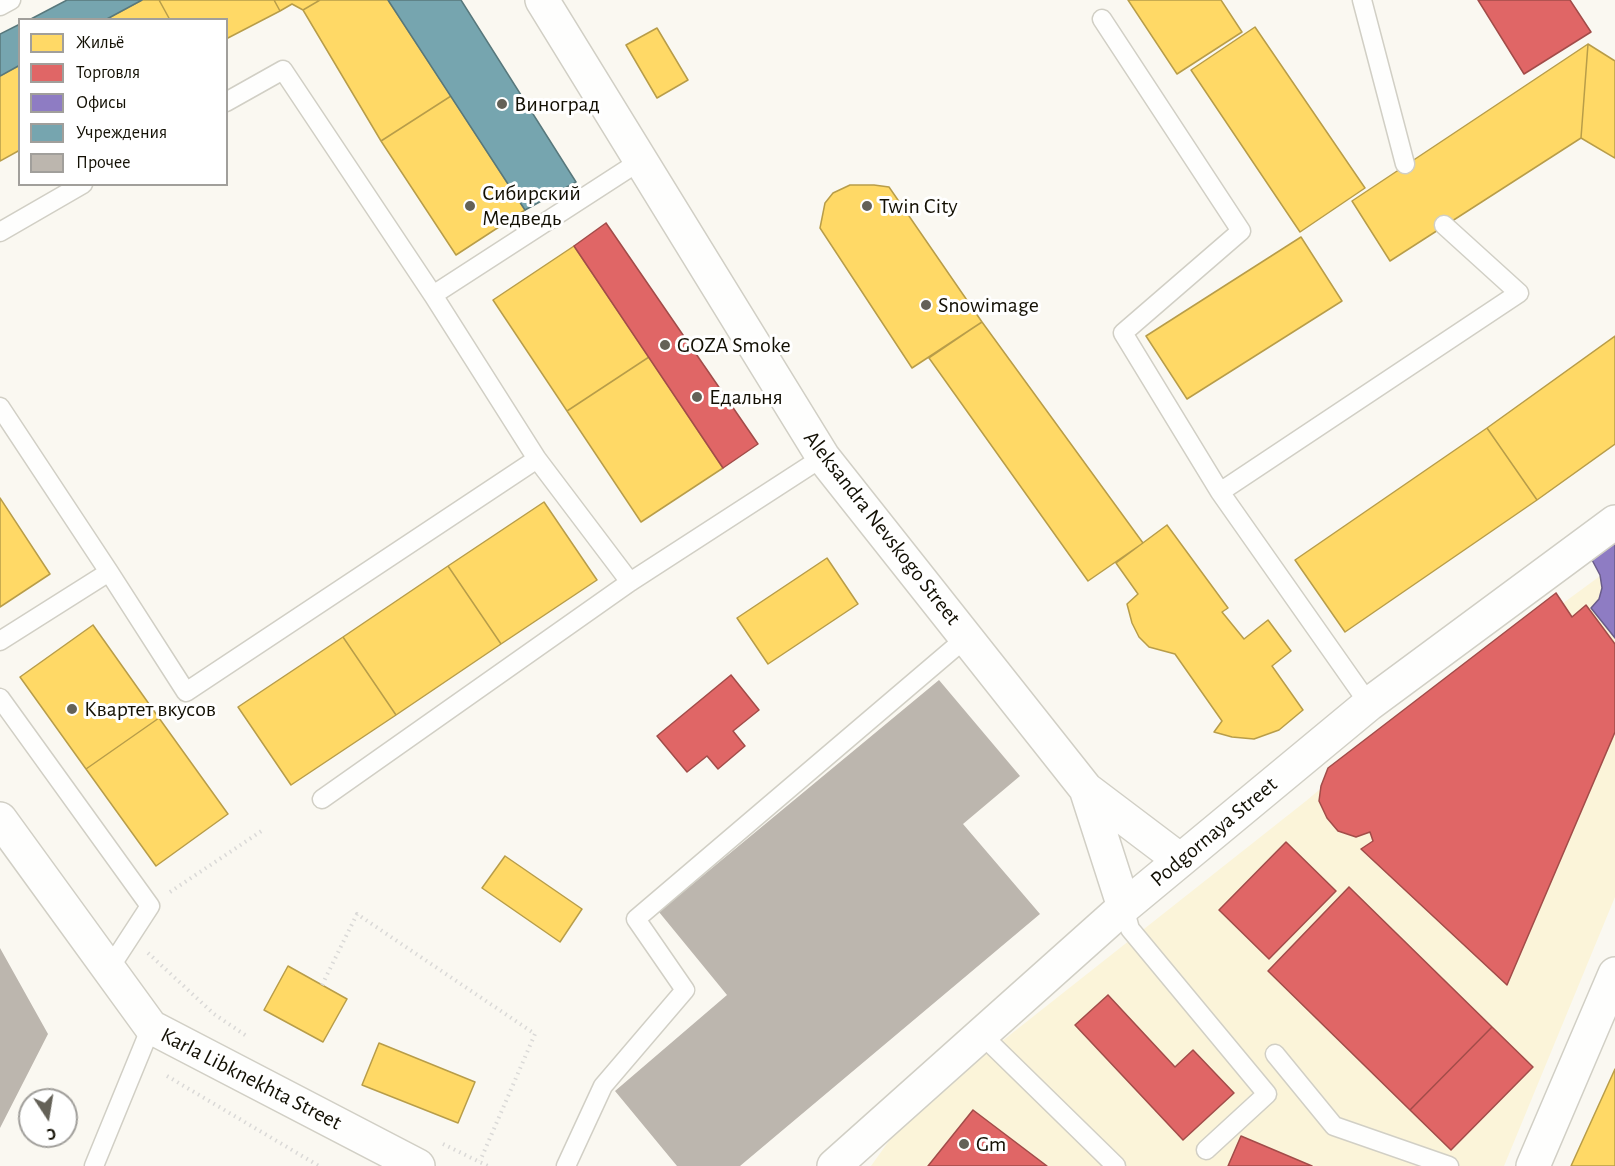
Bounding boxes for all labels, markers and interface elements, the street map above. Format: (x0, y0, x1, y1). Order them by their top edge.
legend (18, 18, 228, 186)
text: Жильё (76, 34, 124, 52)
text: Торговля (76, 64, 140, 82)
place label: Виноград (514, 91, 600, 117)
text: Офисы (76, 94, 127, 112)
marker: Виноград (495, 97, 509, 111)
text: Учреждения (76, 124, 167, 142)
text: Прочее (76, 154, 131, 172)
place label: Сибирский Медведь (482, 180, 581, 231)
place label: Twin Сity (879, 193, 958, 219)
marker: Сибирский Медведь (463, 199, 477, 213)
marker: Twin Сity (860, 199, 874, 213)
place label: Snowimage (938, 292, 1039, 318)
marker: Snowimage (919, 298, 933, 312)
place label: GOZA Smoke (677, 332, 791, 358)
marker: GOZA Smoke (658, 338, 672, 352)
place label: Едальня (709, 384, 783, 410)
marker: Едальня (690, 390, 704, 404)
street label: Aleksandra Nevskogo Street (798, 426, 966, 630)
place label: Квартет вкусов (84, 696, 216, 722)
marker: Квартет вкусов (65, 702, 79, 716)
street label: Podgornaya Street (1145, 771, 1283, 893)
street label: Karla Libknekhta Street (156, 1022, 346, 1136)
north arrow (18, 1088, 78, 1148)
text: С (45, 1125, 57, 1142)
place label: Gm (976, 1131, 1006, 1157)
marker: Gm (957, 1137, 971, 1151)

